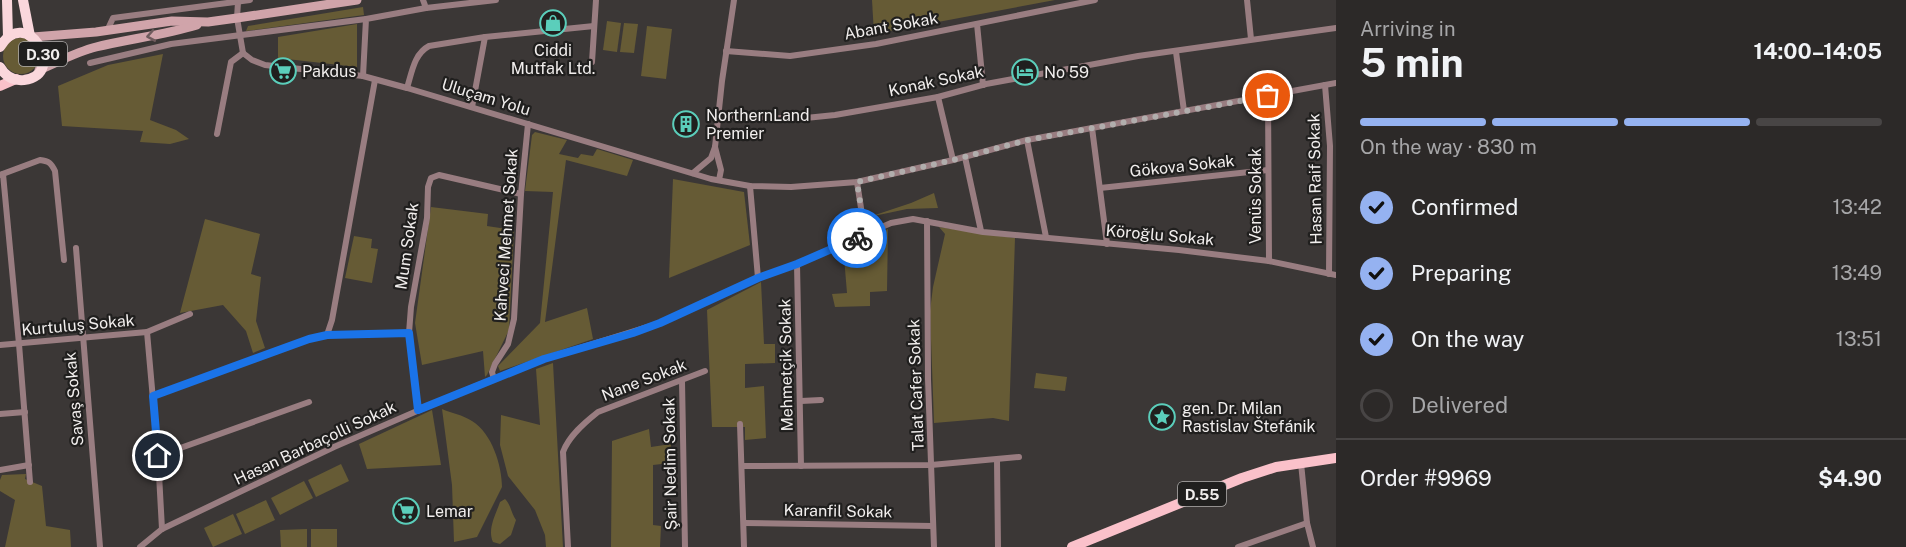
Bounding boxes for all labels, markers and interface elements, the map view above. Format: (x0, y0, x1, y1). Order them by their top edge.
shop icon: Ciddi Mutfak Ltd. (538, 8, 568, 38)
street label: Abant Sokak (843, 8, 939, 44)
text: Arriving in (1360, 17, 1455, 41)
one-way arrow (146, 29, 156, 42)
text: 14:00–14:05 (1754, 38, 1882, 64)
text: 5 min (1360, 40, 1464, 86)
place label: Ciddi Mutfak Ltd. (511, 41, 595, 78)
road number: D.30 (19, 42, 67, 66)
supermarket icon: Pakdus (268, 56, 298, 86)
hotel icon: No 59 (1010, 57, 1040, 87)
place label: Pakdus (302, 62, 356, 81)
street label: Konak Sokak (887, 62, 985, 100)
place label: No 59 (1044, 63, 1089, 82)
pin (1242, 70, 1293, 121)
street label: Uluçam Yolu (439, 74, 533, 120)
icon: bag (1251, 79, 1284, 112)
place label: NorthernLand Premier (706, 106, 810, 143)
building icon: NorthernLand Premier (671, 109, 701, 139)
street label: Hasan Raif Sokak (1304, 113, 1326, 245)
text: On the way · 830 m (1360, 135, 1537, 159)
street label: Kahveci Mehmet Sokak (490, 148, 522, 322)
street label: Venüs Sokak (1246, 148, 1265, 244)
street label: Gökova Sokak (1129, 151, 1235, 181)
icon: check (1360, 191, 1393, 224)
text: Confirmed (1411, 194, 1518, 220)
text: 13:42 (1832, 195, 1882, 219)
street label: Mum Sokak (391, 201, 423, 291)
courier (827, 208, 887, 268)
street label: Köroğlu Sokak (1105, 221, 1215, 249)
icon: bike (841, 222, 874, 255)
icon: check (1360, 257, 1393, 290)
text: Preparing (1411, 260, 1512, 286)
text: 13:49 (1832, 261, 1882, 285)
street label: Mehmetçik Sokak (775, 298, 797, 432)
street label: Kurtuluş Sokak (21, 311, 135, 339)
street label: Talat Cafer Sokak (904, 319, 928, 451)
icon: check (1360, 323, 1393, 356)
text: On the way (1411, 326, 1524, 352)
text: 13:51 (1836, 327, 1882, 351)
street label: Savaş Sokak (60, 351, 88, 447)
street label: Nane Sokak (599, 355, 689, 405)
text: Delivered (1411, 392, 1508, 418)
street label: Hasan Barbaçolli Sokak (231, 397, 399, 489)
street label: Şair Nedim Sokak (659, 398, 681, 530)
place label: gen. Dr. Milan Rastislav Štefánik (1182, 399, 1316, 436)
place icon: gen. Dr. Milan Rastislav Štefánik (1147, 402, 1177, 432)
pin (132, 430, 183, 481)
icon: home (141, 439, 174, 472)
text: Order #9969 (1360, 465, 1492, 491)
text: $4.90 (1818, 465, 1882, 491)
road number: D.55 (1178, 482, 1226, 506)
supermarket icon: Lemar (391, 496, 421, 526)
street label: Karanfil Sokak (783, 501, 893, 521)
place label: Lemar (426, 502, 473, 521)

